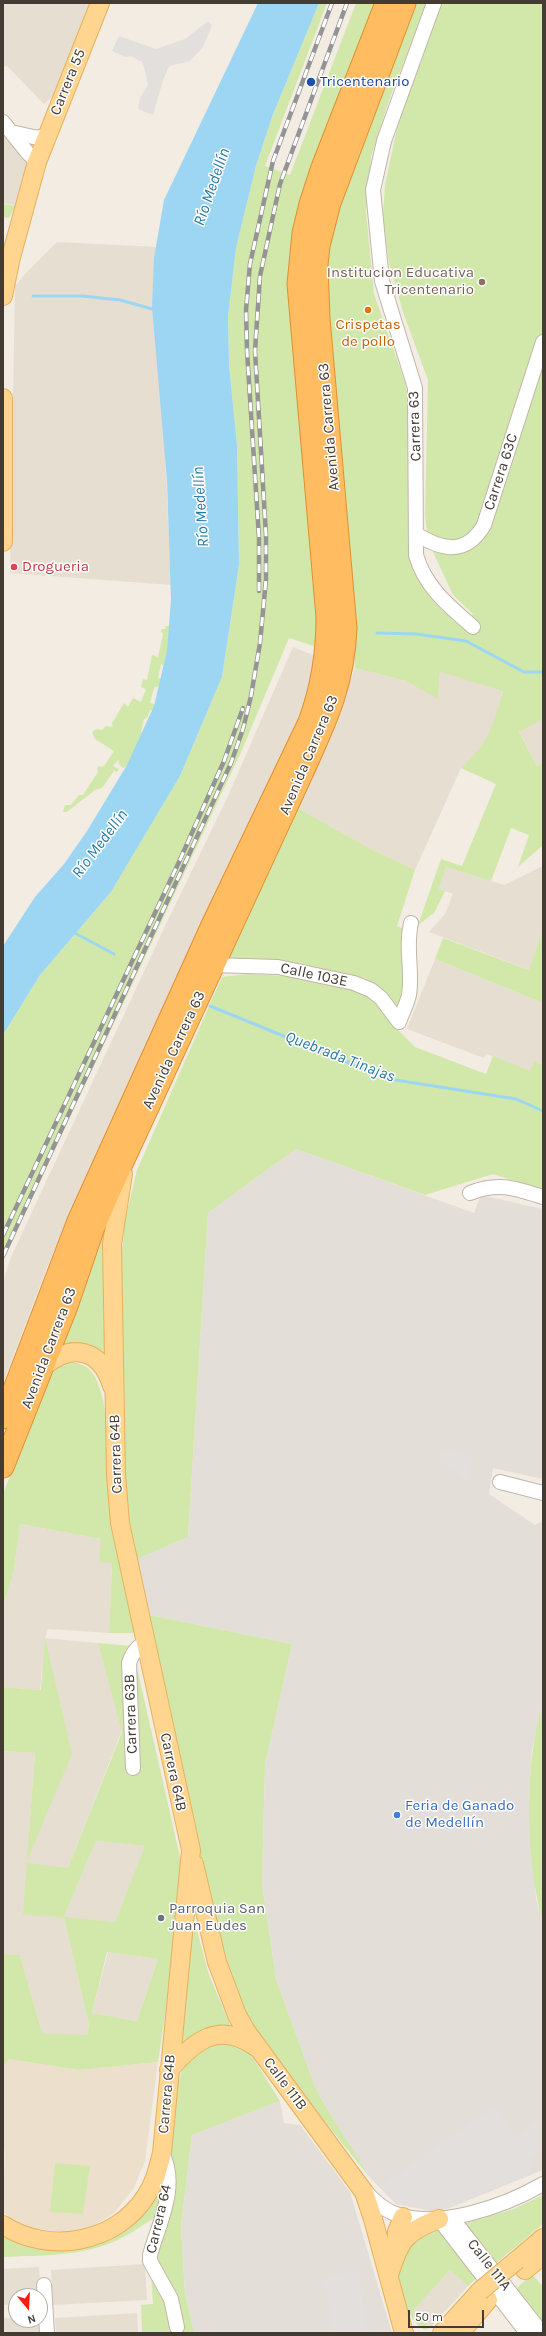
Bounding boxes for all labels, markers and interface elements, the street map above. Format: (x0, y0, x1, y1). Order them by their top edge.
street label: Carrera 55 (47, 46, 89, 118)
place label: Tricentenario (320, 73, 410, 91)
marker: Tricentenario (305, 76, 317, 88)
water label: Río Medellín (190, 146, 234, 228)
place label: Institucion Educativa Tricentenario (327, 264, 474, 299)
marker: Institucion Educativa Tricentenario (477, 277, 487, 287)
marker: Crispetas de pollo (363, 305, 373, 315)
place label: Crispetas de pollo (335, 316, 401, 351)
street label: Avenida Carrera 63 (314, 362, 344, 492)
street label: Carrera 63 (405, 390, 425, 462)
street label: Carrera 63C (480, 431, 522, 513)
water label: Río Medellín (189, 466, 213, 548)
place label: Drogueria (22, 558, 89, 576)
marker: Drogueria (9, 562, 19, 572)
street label: Avenida Carrera 63 (276, 692, 342, 818)
water label: Río Medellín (68, 806, 132, 882)
street label: Calle 103E (279, 959, 349, 991)
street label: Avenida Carrera 63 (139, 988, 209, 1112)
water label: Quebrada Tinajas (282, 1027, 398, 1087)
street label: Avenida Carrera 63 (18, 1285, 80, 1411)
street label: Carrera 64B (106, 1414, 126, 1494)
street label: Carrera 63B (121, 1674, 141, 1754)
street label: Carrera 64B (156, 1731, 190, 1813)
place label: Feria de Ganado de Medellín (405, 1797, 514, 1832)
marker: Feria de Ganado de Medellín (392, 1810, 402, 1820)
place label: Parroquia San Juan Eudes (169, 1900, 265, 1935)
marker: Parroquia San Juan Eudes (156, 1913, 166, 1923)
street label: Carrera 64B (155, 2054, 179, 2134)
street label: Calle 111B (259, 2054, 311, 2114)
street label: Carrera 64 (142, 2183, 176, 2255)
street label: Calle 111A (463, 2236, 515, 2294)
north arrow (8, 2288, 48, 2328)
scale bar (410, 2302, 486, 2328)
text: 50 m (415, 2310, 443, 2324)
text: N (26, 2312, 37, 2326)

